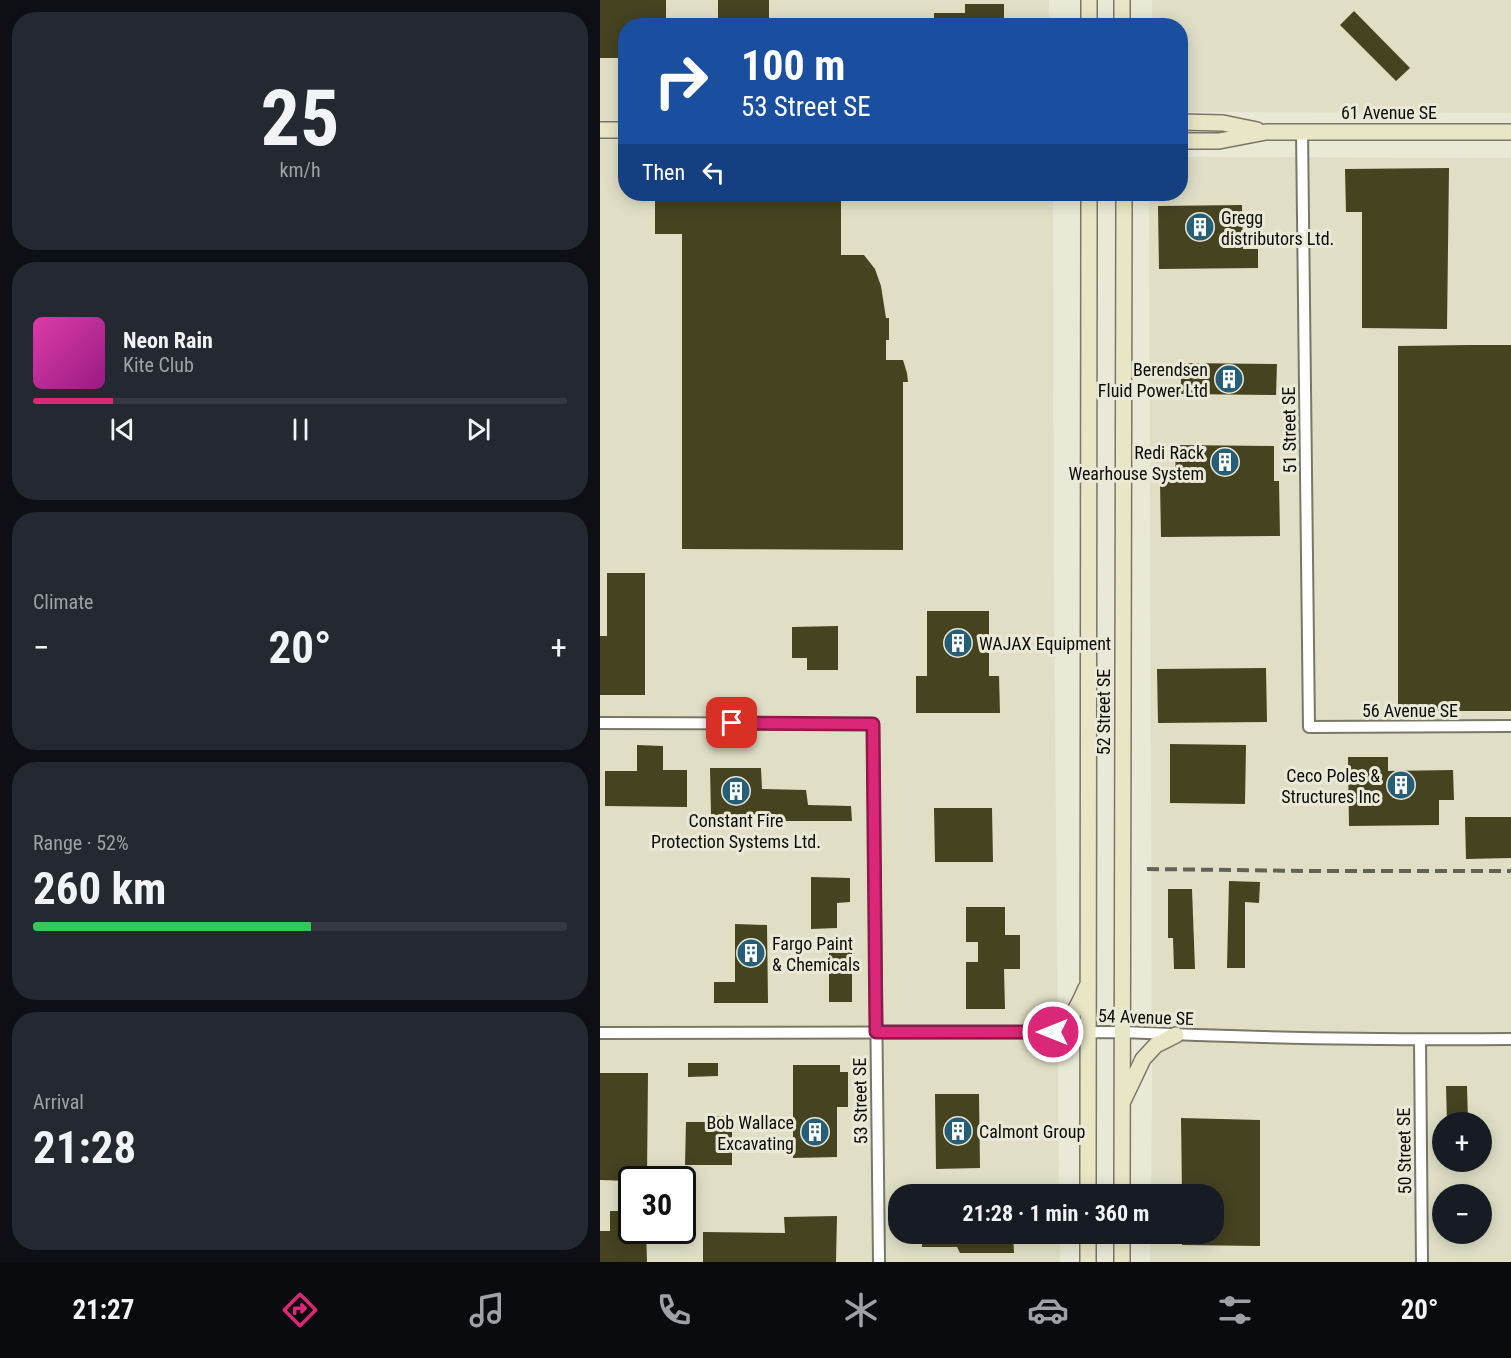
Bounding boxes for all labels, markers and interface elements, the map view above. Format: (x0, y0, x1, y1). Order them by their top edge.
text: 100 m (741, 41, 846, 90)
icon: right (642, 42, 720, 120)
text: 25 (261, 73, 339, 164)
text: 53 Street SE (741, 91, 871, 123)
street label: 61 Avenue SE (1341, 102, 1437, 123)
icon: left (697, 156, 730, 189)
text: km/h (279, 158, 321, 182)
text: Then (642, 160, 685, 185)
place label: Gregg distributors Ltd. (1221, 207, 1334, 249)
building icon: Gregg distributors Ltd. (1184, 211, 1216, 243)
text: Neon Rain (123, 328, 213, 353)
text: Kite Club (123, 353, 194, 377)
place label: Berendsen Fluid Power Ltd (1098, 359, 1208, 401)
building icon: Berendsen Fluid Power Ltd (1213, 363, 1245, 395)
street label: 51 Street SE (1278, 387, 1300, 473)
icon: previous (106, 413, 139, 446)
icon: pause (284, 413, 317, 446)
icon: next (462, 413, 495, 446)
place label: Redi Rack Wearhouse System (1068, 442, 1204, 484)
building icon: Redi Rack Wearhouse System (1209, 446, 1241, 478)
text: Climate (33, 590, 93, 614)
text: 20° (269, 621, 332, 674)
building icon: WAJAX Equipment (942, 627, 974, 659)
text: − (33, 628, 50, 667)
text: + (551, 628, 567, 667)
place label: WAJAX Equipment (979, 633, 1111, 654)
street label: 52 Street SE (1093, 669, 1114, 755)
pin (706, 697, 757, 748)
street label: 56 Avenue SE (1362, 700, 1458, 721)
icon: arrive (715, 706, 748, 739)
place label: Ceco Poles & Structures Inc (1281, 765, 1380, 807)
building icon: Ceco Poles & Structures Inc (1385, 769, 1417, 801)
building icon: Constant Fire Protection Systems Ltd. (720, 775, 752, 807)
place label: Constant Fire Protection Systems Ltd. (651, 810, 821, 852)
text: Range · 52% (33, 831, 129, 855)
text: 260 km (33, 862, 166, 915)
place label: Fargo Paint & Chemicals (772, 933, 860, 975)
building icon: Fargo Paint & Chemicals (735, 937, 767, 969)
position arrow (1021, 1000, 1085, 1064)
street label: 54 Avenue SE (1098, 1005, 1194, 1029)
street label: 53 Street SE (849, 1058, 871, 1144)
text: Arrival (33, 1090, 84, 1114)
street label: 50 Street SE (1393, 1108, 1415, 1194)
place label: Bob Wallace Excavating (706, 1112, 794, 1154)
map controls (1432, 1112, 1492, 1244)
button: + (1432, 1112, 1492, 1172)
building icon: Calmont Group (942, 1115, 974, 1147)
building icon: Bob Wallace Excavating (799, 1116, 831, 1148)
text: 21:28 (33, 1121, 136, 1174)
place label: Calmont Group (979, 1121, 1085, 1142)
speed limit sign: 30 (618, 1166, 696, 1244)
button: − (1432, 1184, 1492, 1244)
text: 21:28 · 1 min · 360 m (963, 1201, 1149, 1226)
icon: directions (279, 1289, 321, 1331)
icon: music (466, 1289, 508, 1331)
icon: phone (653, 1289, 695, 1331)
icon: climate (840, 1289, 882, 1331)
icon: car (1027, 1289, 1069, 1331)
icon: filters (1214, 1289, 1256, 1331)
text: 21:27 (72, 1294, 134, 1326)
text: 20° (1401, 1294, 1438, 1326)

